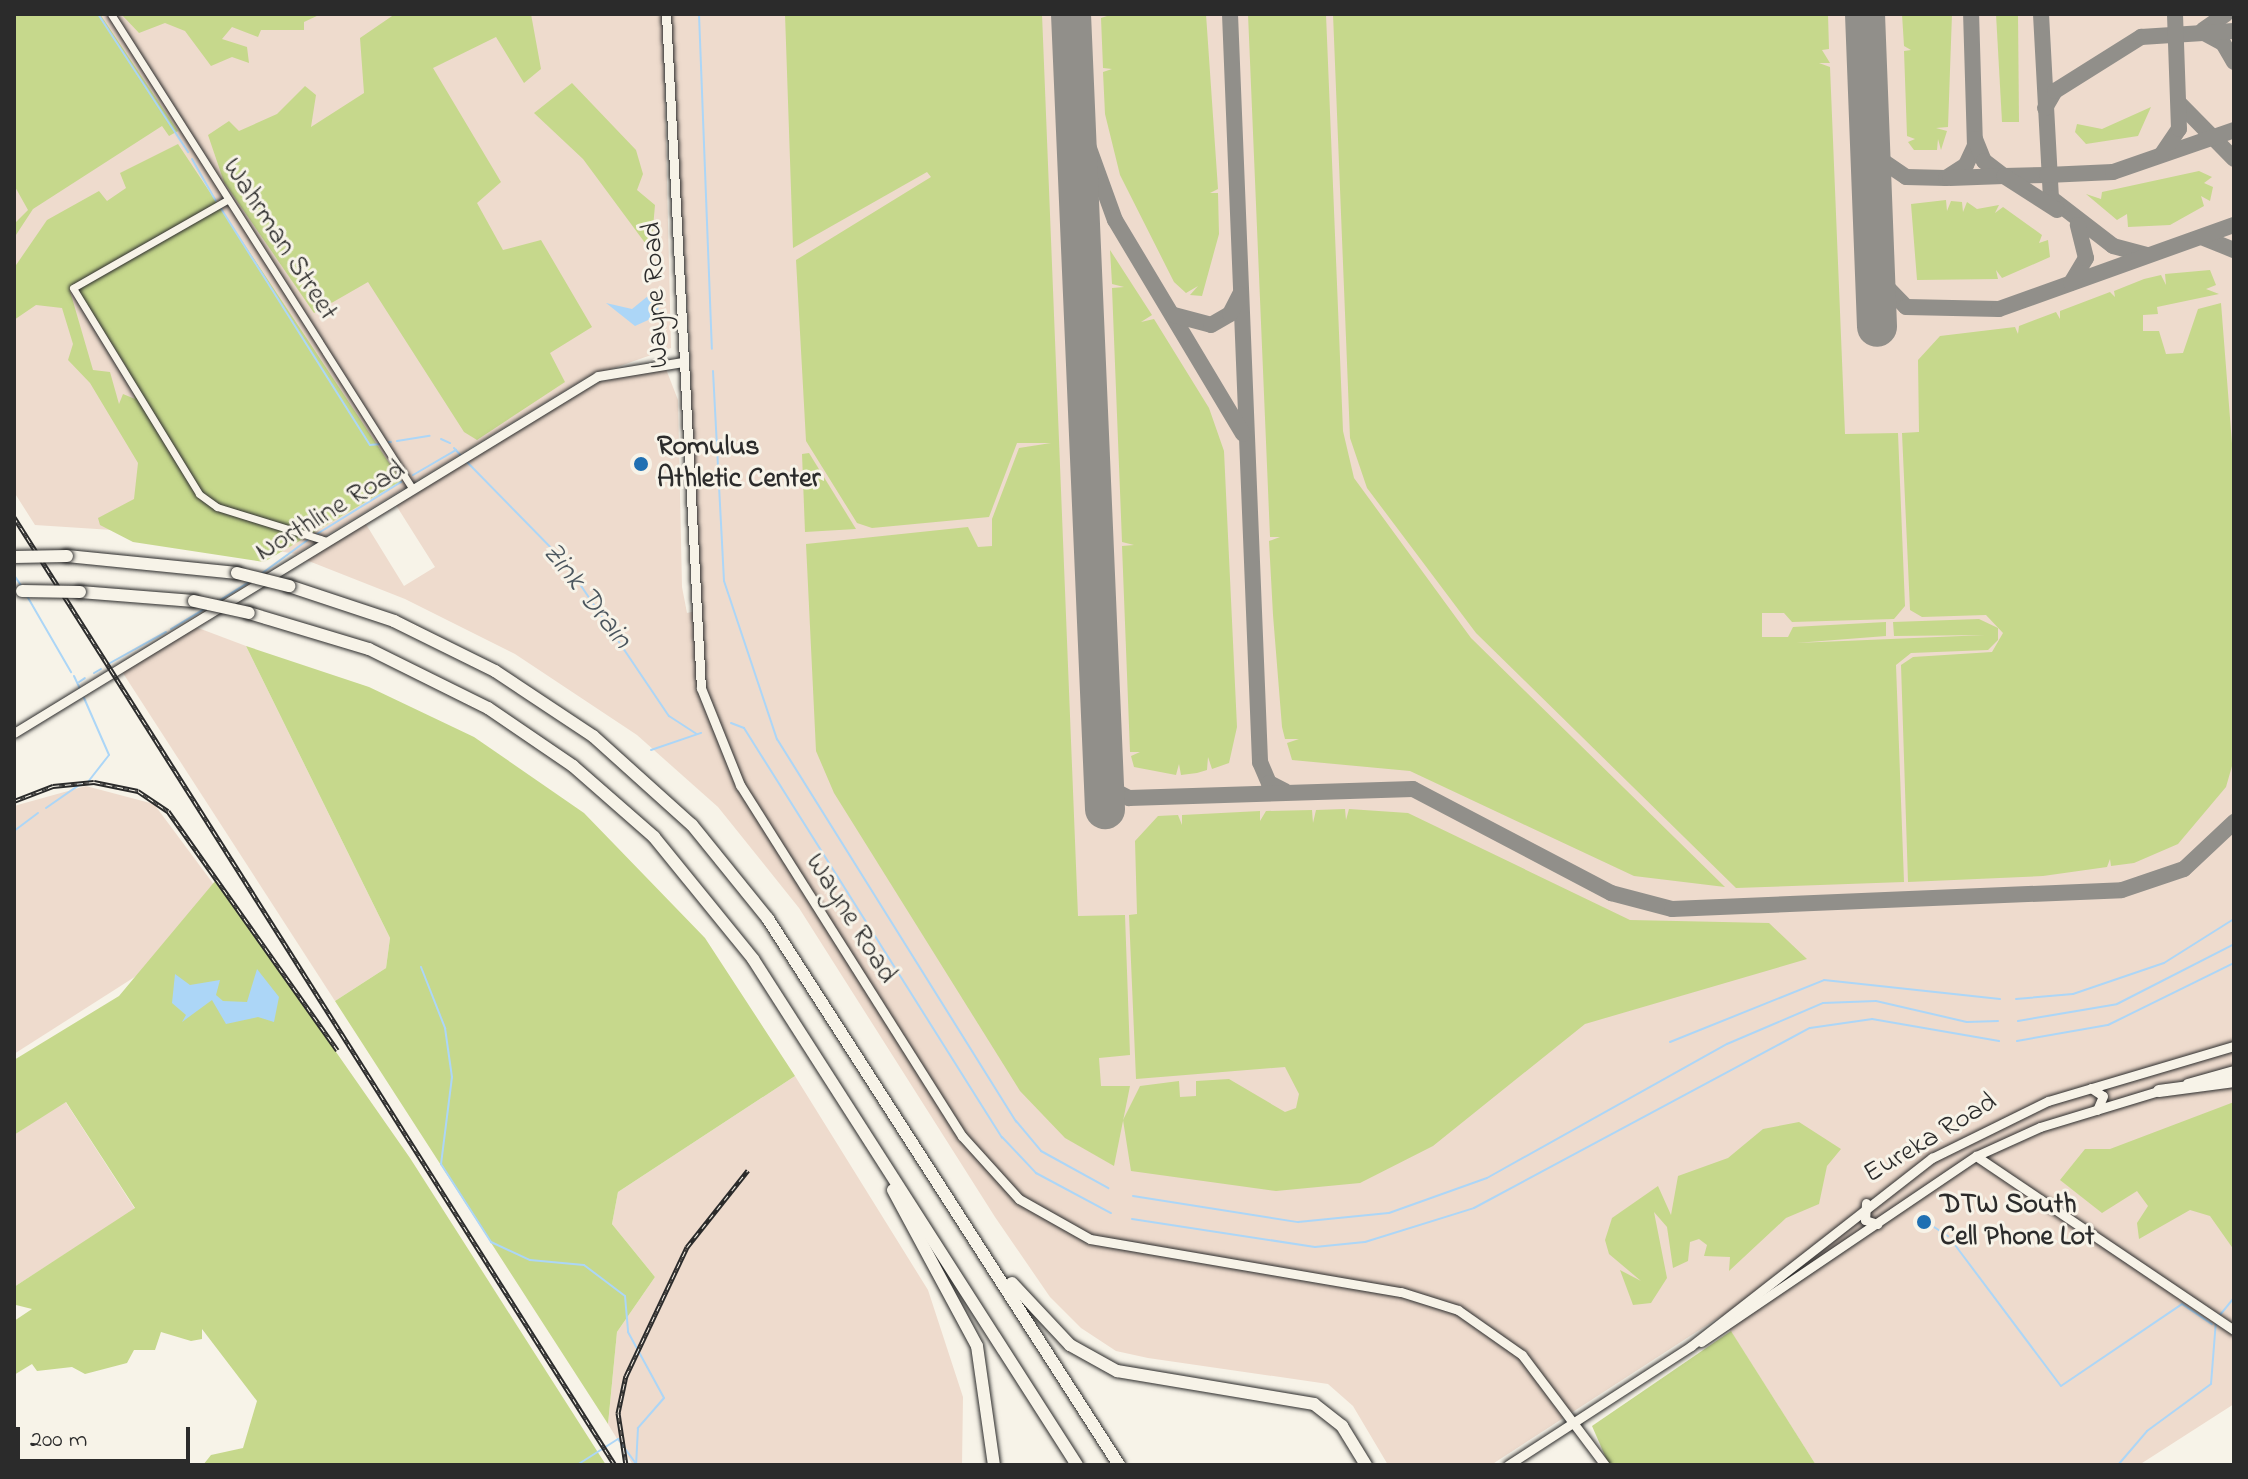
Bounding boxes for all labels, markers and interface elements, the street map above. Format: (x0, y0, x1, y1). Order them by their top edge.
street label: Wahrman Street (214, 152, 344, 328)
street label: Wayne Road (636, 221, 678, 369)
place label: Romulus Athletic Center (657, 431, 820, 497)
street label: Northline Road (250, 454, 412, 570)
marker: Romulus Athletic Center (632, 455, 650, 473)
water label: Zink Drain (533, 535, 639, 657)
street label: Wayne Road (797, 848, 903, 990)
street label: Eureka Road (1858, 1086, 2004, 1192)
place label: DTW South Cell Phone Lot (1940, 1189, 2094, 1255)
marker: DTW South Cell Phone Lot (1915, 1213, 1933, 1231)
scale bar (20, 1411, 194, 1461)
text: 200 m (30, 1423, 87, 1458)

